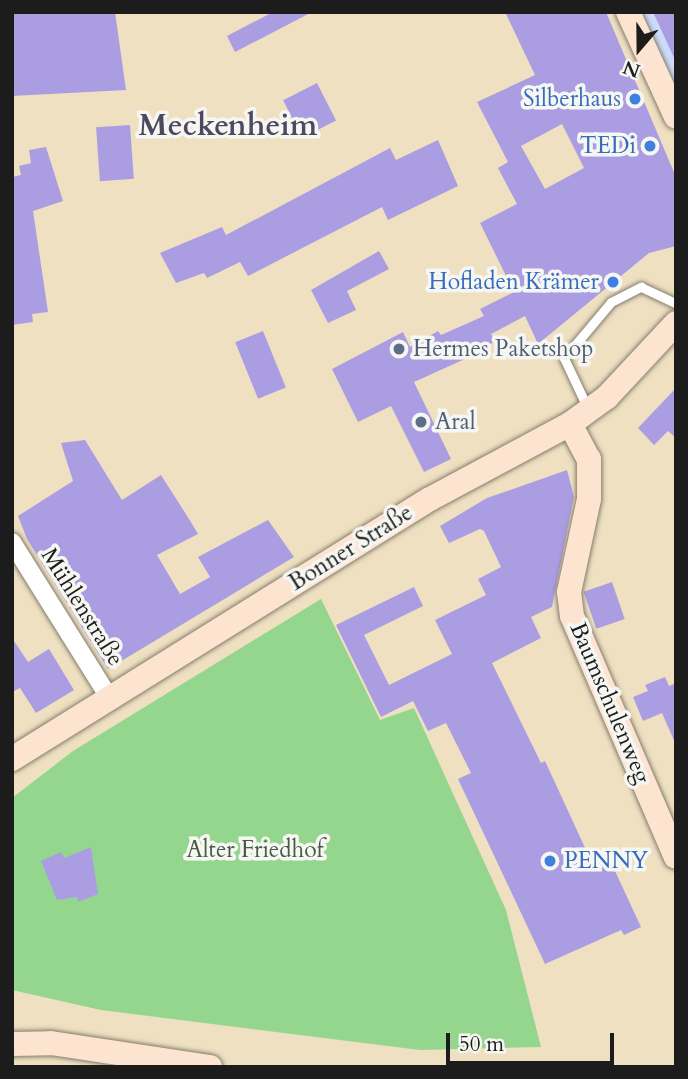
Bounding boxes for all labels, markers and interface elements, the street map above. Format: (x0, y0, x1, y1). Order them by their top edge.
north arrow (604, 14, 674, 84)
text: N (620, 54, 644, 84)
place label: Silberhaus (523, 85, 621, 113)
marker: Silberhaus (627, 91, 643, 107)
district label: Meckenheim (139, 108, 317, 144)
place label: TEDi (580, 132, 636, 160)
marker: TEDi (642, 138, 658, 154)
place label: Hofladen Krämer (428, 268, 599, 296)
marker: Hofladen Krämer (605, 274, 621, 290)
place label: Hermes Paketshop (413, 335, 593, 363)
marker: Hermes Paketshop (391, 341, 407, 357)
place label: Aral (435, 408, 476, 436)
marker: Aral (413, 414, 429, 430)
street label: Bonner Straße (284, 499, 418, 597)
street label: Mühlenstraße (35, 543, 129, 671)
street label: Baumschulenweg (564, 618, 656, 788)
park label: Alter Friedhof (186, 836, 324, 864)
place label: PENNY (564, 847, 648, 875)
marker: PENNY (542, 853, 558, 869)
scale bar (450, 1020, 618, 1064)
text: 50 m (459, 1030, 504, 1059)

